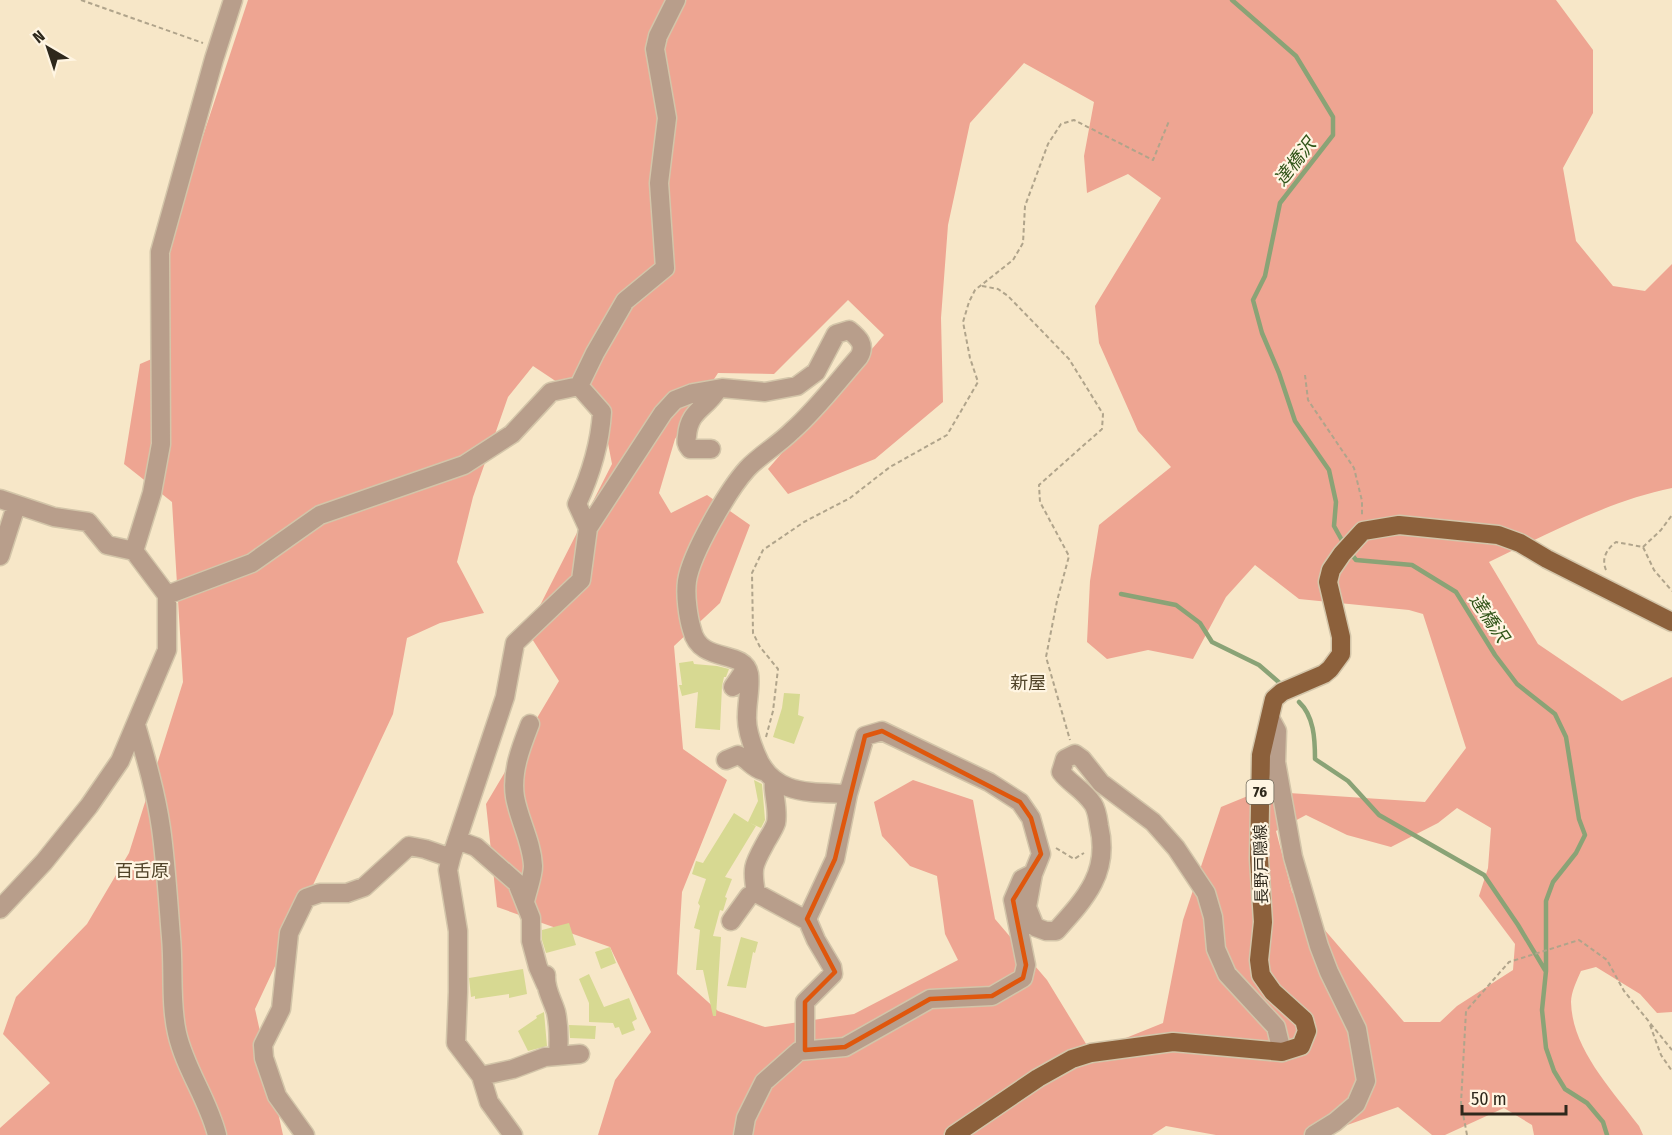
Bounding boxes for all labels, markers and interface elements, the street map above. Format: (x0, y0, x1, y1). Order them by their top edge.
north arrow (18, 18, 78, 78)
text: N (29, 26, 49, 47)
water label: 達橋沢 (1270, 132, 1322, 190)
water label: 達橋沢 (1465, 589, 1514, 648)
district label: 新屋 (1010, 672, 1046, 694)
road number: 76 (1246, 780, 1274, 804)
street label: 長野戸隠線 (1251, 824, 1271, 904)
district label: 百舌原 (115, 860, 169, 882)
scale bar (1462, 1078, 1566, 1116)
text: 50 m (1471, 1088, 1507, 1110)

